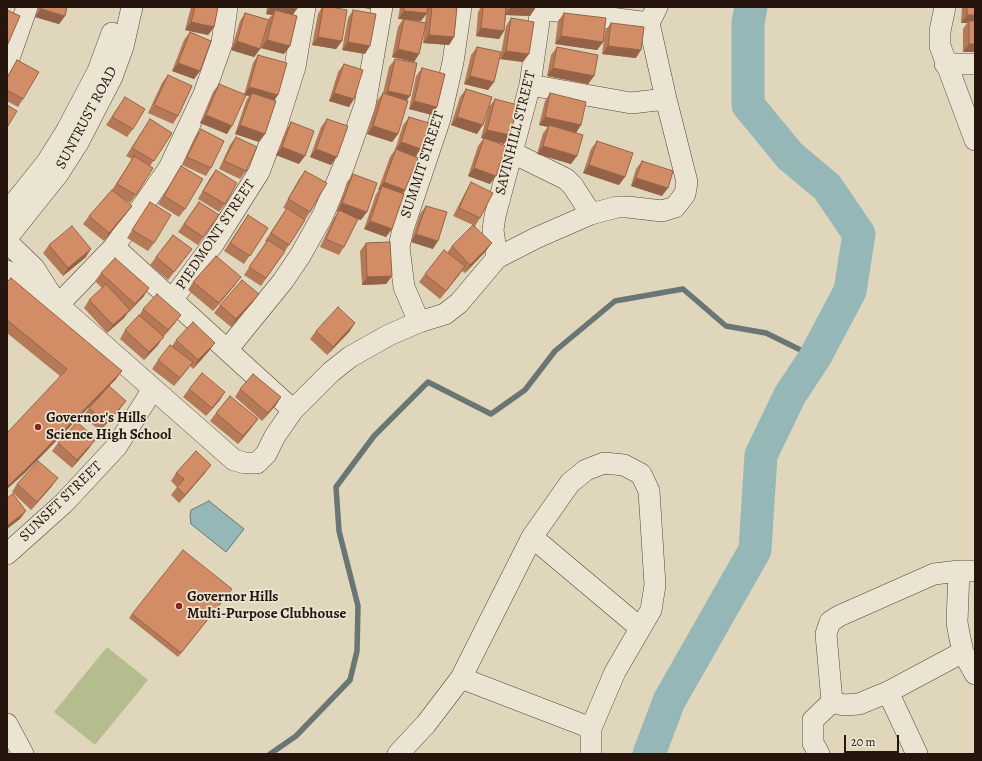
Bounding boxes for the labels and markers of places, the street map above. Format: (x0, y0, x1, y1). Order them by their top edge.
place label: Governor's Hills Science High School (46, 409, 172, 444)
marker: Governor's Hills Science High School (33, 422, 43, 432)
place label: Governor Hills Multi-Purpose Clubhouse (187, 588, 346, 623)
marker: Governor Hills Multi-Purpose Clubhouse (174, 601, 184, 611)

